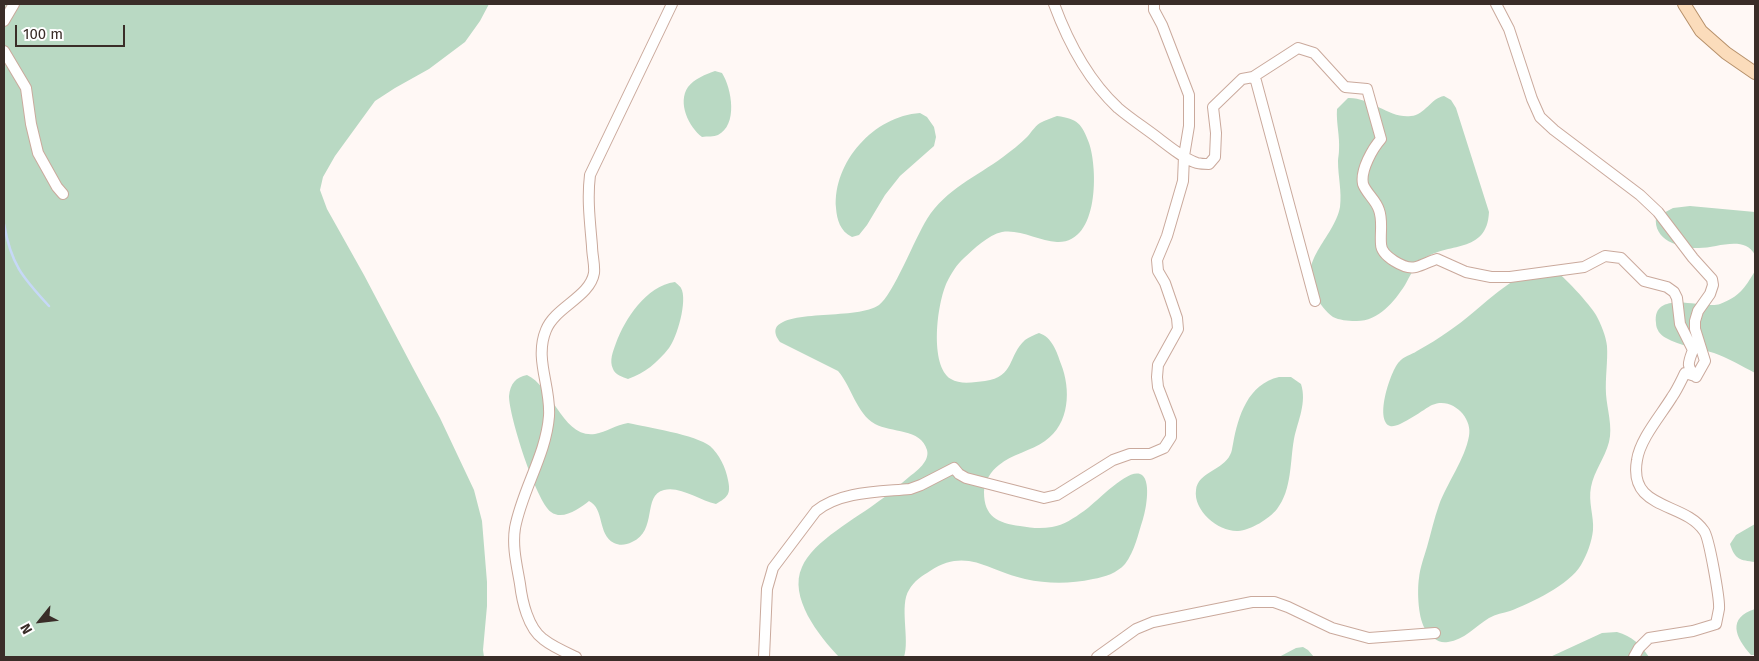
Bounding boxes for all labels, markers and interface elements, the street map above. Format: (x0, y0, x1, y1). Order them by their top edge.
scale bar (18, 15, 128, 47)
text: 100 m (23, 25, 63, 43)
north arrow (15, 596, 65, 646)
text: N (17, 620, 36, 637)

